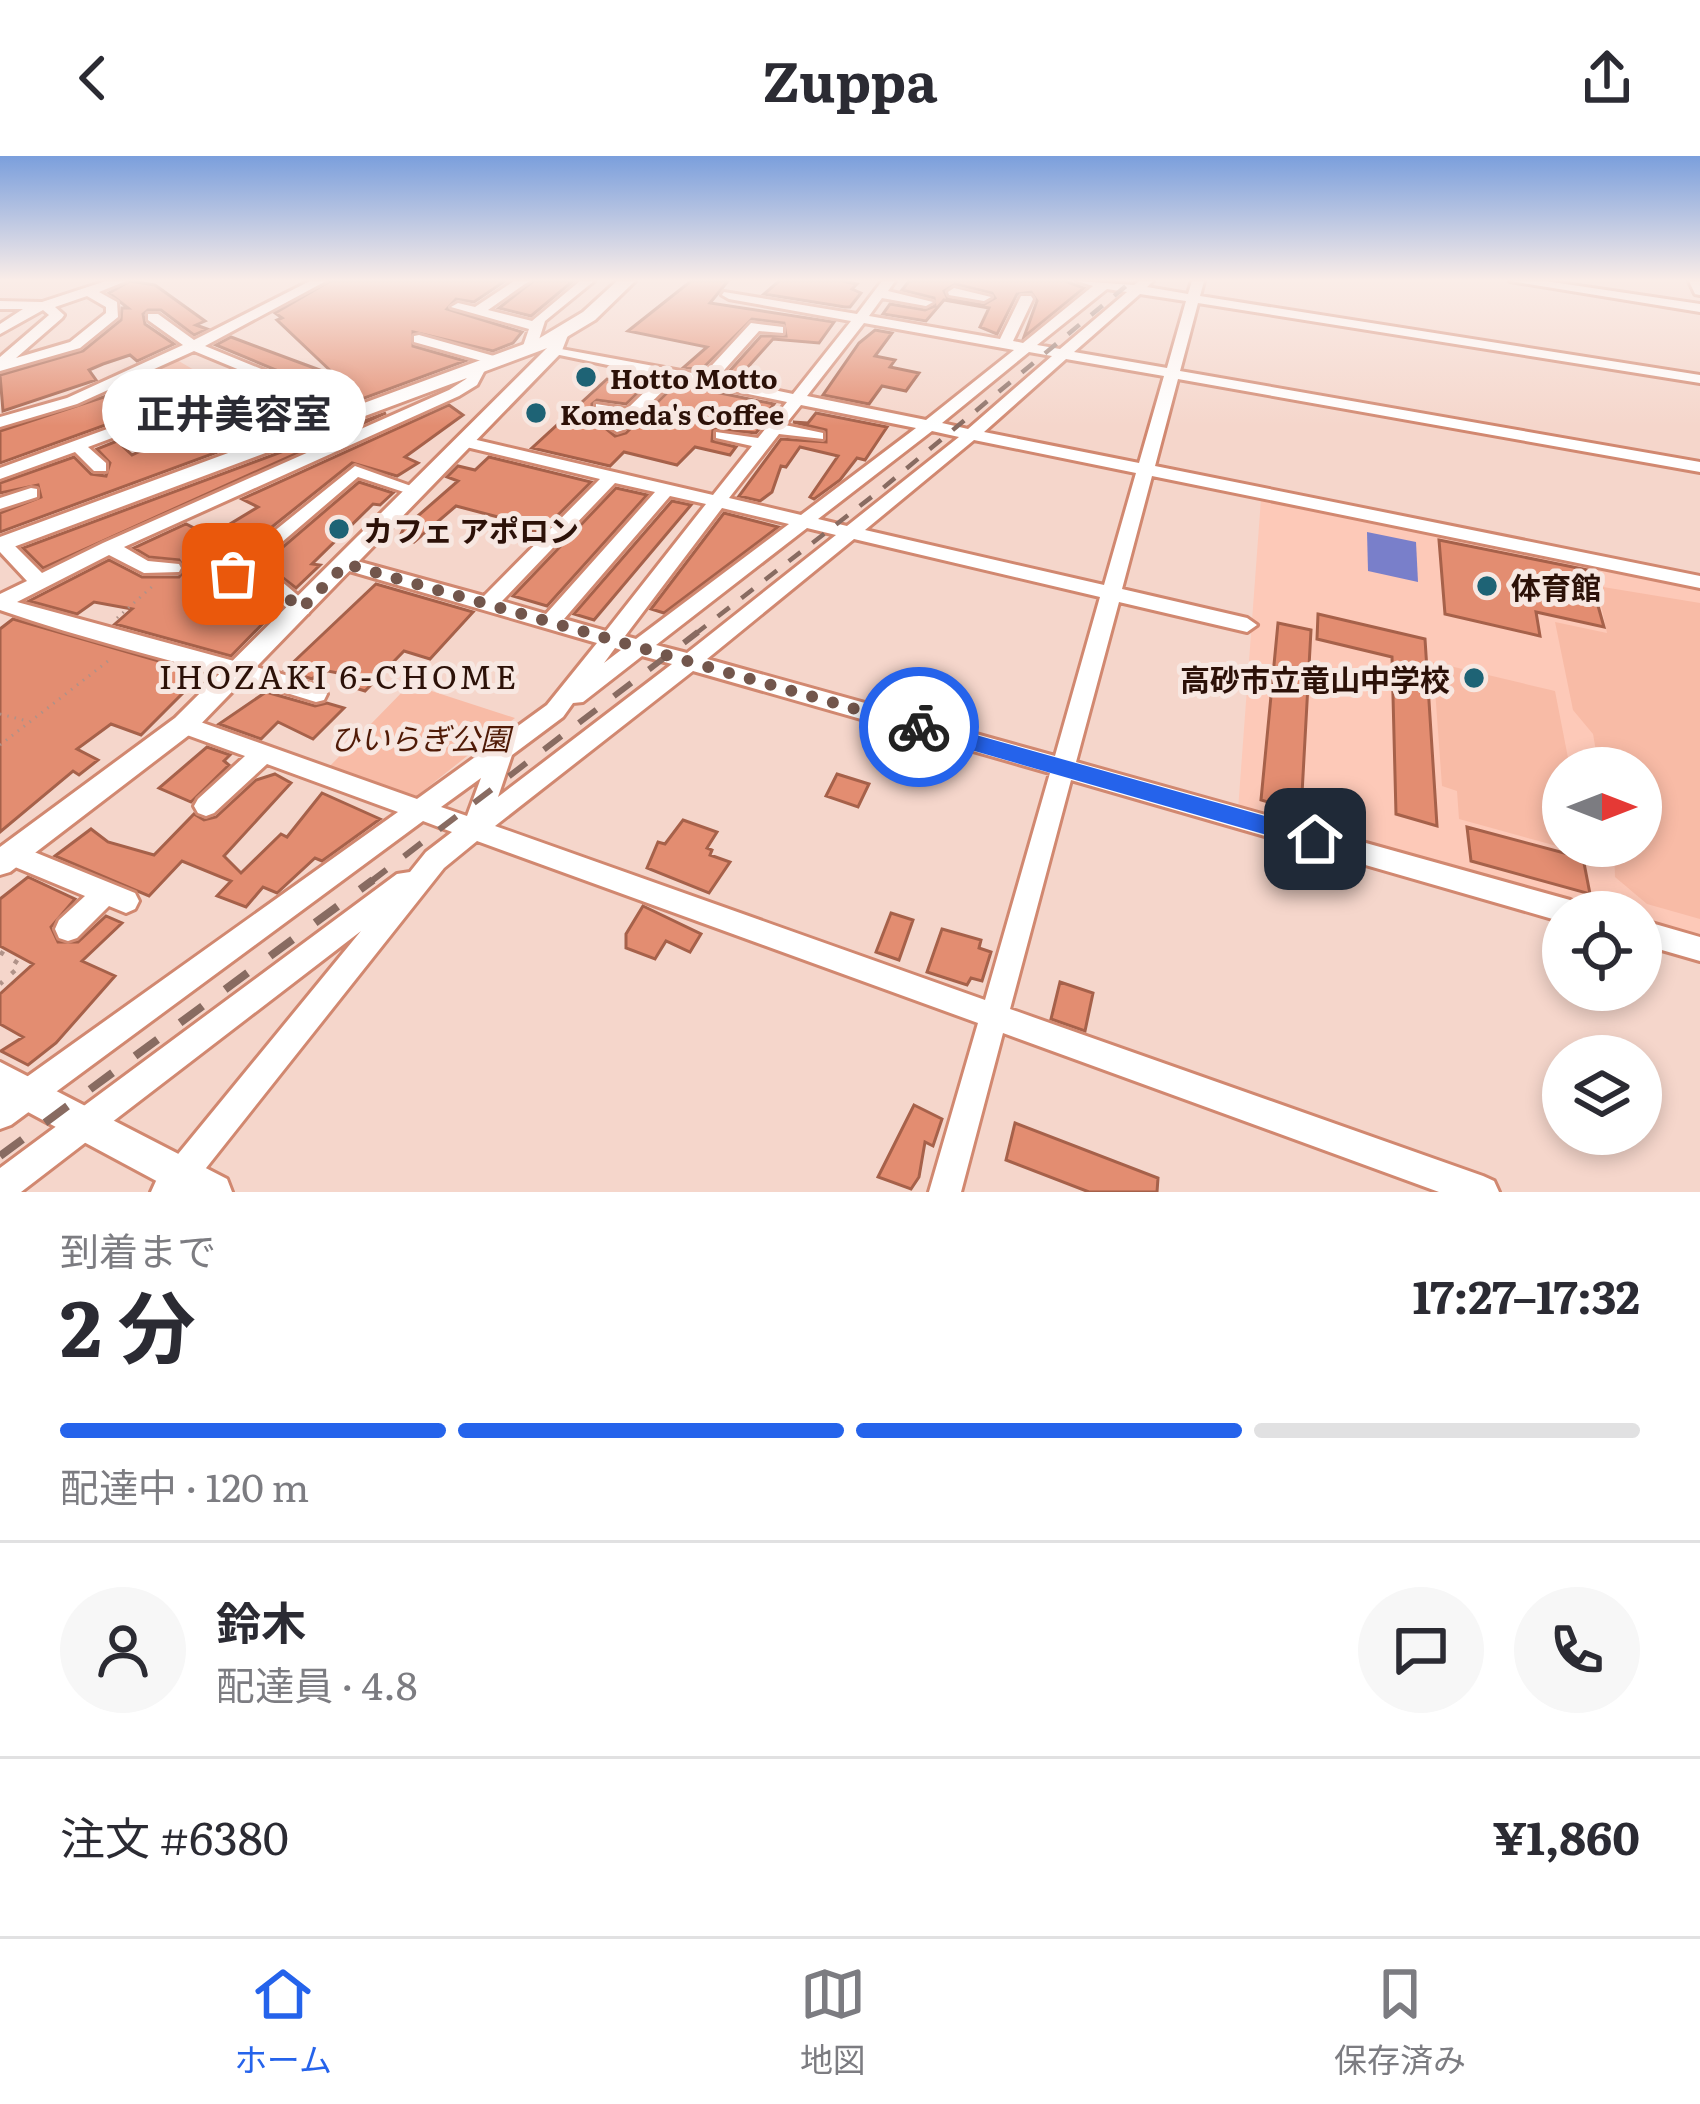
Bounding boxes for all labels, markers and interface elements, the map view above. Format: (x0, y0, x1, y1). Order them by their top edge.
text: Zuppa (763, 38, 937, 119)
icon: back (60, 45, 126, 111)
icon: share (1574, 45, 1640, 111)
place label: Hotto Motto (610, 357, 778, 397)
marker: Hotto Motto (573, 364, 599, 390)
callout: 正井美容室 (101, 370, 365, 454)
text: 正井美容室 (136, 382, 332, 440)
place label: Komeda's Coffee (560, 393, 784, 433)
marker: Komeda's Coffee (523, 400, 549, 426)
place label: カフェ アポロン (363, 507, 579, 551)
marker: カフェ アポロン (326, 516, 352, 542)
pin (182, 523, 284, 625)
icon: bag (200, 541, 266, 607)
place label: 体育館 (1511, 564, 1601, 608)
marker: 体育館 (1474, 573, 1500, 599)
district label: IHOZAKI 6-CHOME (159, 650, 519, 699)
place label: 高砂市立竜山中学校 (1180, 656, 1450, 700)
marker: 高砂市立竜山中学校 (1461, 665, 1487, 691)
courier (859, 667, 979, 787)
icon: bike (886, 694, 952, 760)
park label: ひいらぎ公園 (330, 715, 514, 759)
north arrow (1542, 747, 1662, 867)
map controls (1542, 747, 1662, 1155)
pin (1264, 788, 1366, 890)
icon: home (1282, 806, 1348, 872)
button: locate (1542, 891, 1662, 1011)
button: layers (1542, 1035, 1662, 1155)
text: 到着まで (60, 1220, 216, 1278)
text: 17:27–17:32 (1413, 1261, 1640, 1328)
text: 2 分 (60, 1265, 196, 1381)
text: 配達中 · 120 m (60, 1456, 309, 1514)
button: person (60, 1587, 186, 1713)
text: 鈴木 (216, 1587, 306, 1654)
button: chat (1358, 1587, 1484, 1713)
button: phone (1514, 1587, 1640, 1713)
text: 配達員 · 4.8 (216, 1654, 418, 1712)
text: 注文 #6380 (60, 1802, 289, 1869)
text: ¥1,860 (1493, 1802, 1640, 1869)
tab: ホーム (234, 1961, 332, 2082)
tab: 地図 (800, 1961, 866, 2082)
tab: 保存済み (1334, 1961, 1466, 2082)

